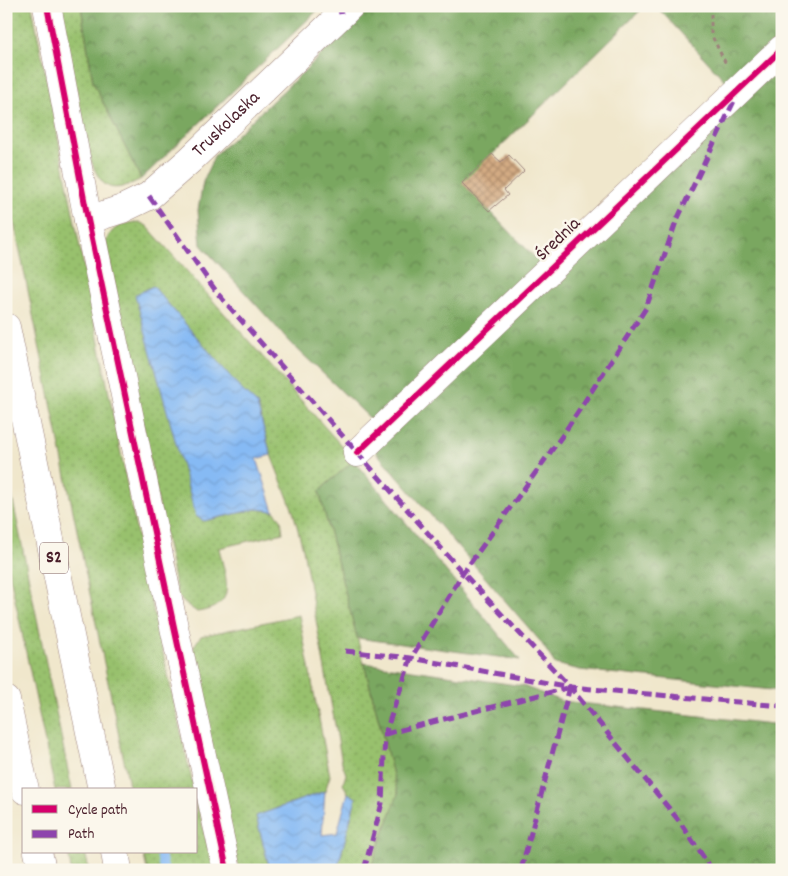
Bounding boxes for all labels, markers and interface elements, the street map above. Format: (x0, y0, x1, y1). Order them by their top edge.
street label: Truskolaska (186, 85, 267, 164)
street label: Średnia (530, 211, 588, 268)
road number: S2 (40, 542, 68, 574)
legend (22, 788, 198, 854)
text: Cycle path (68, 800, 128, 822)
text: Path (68, 824, 94, 846)

